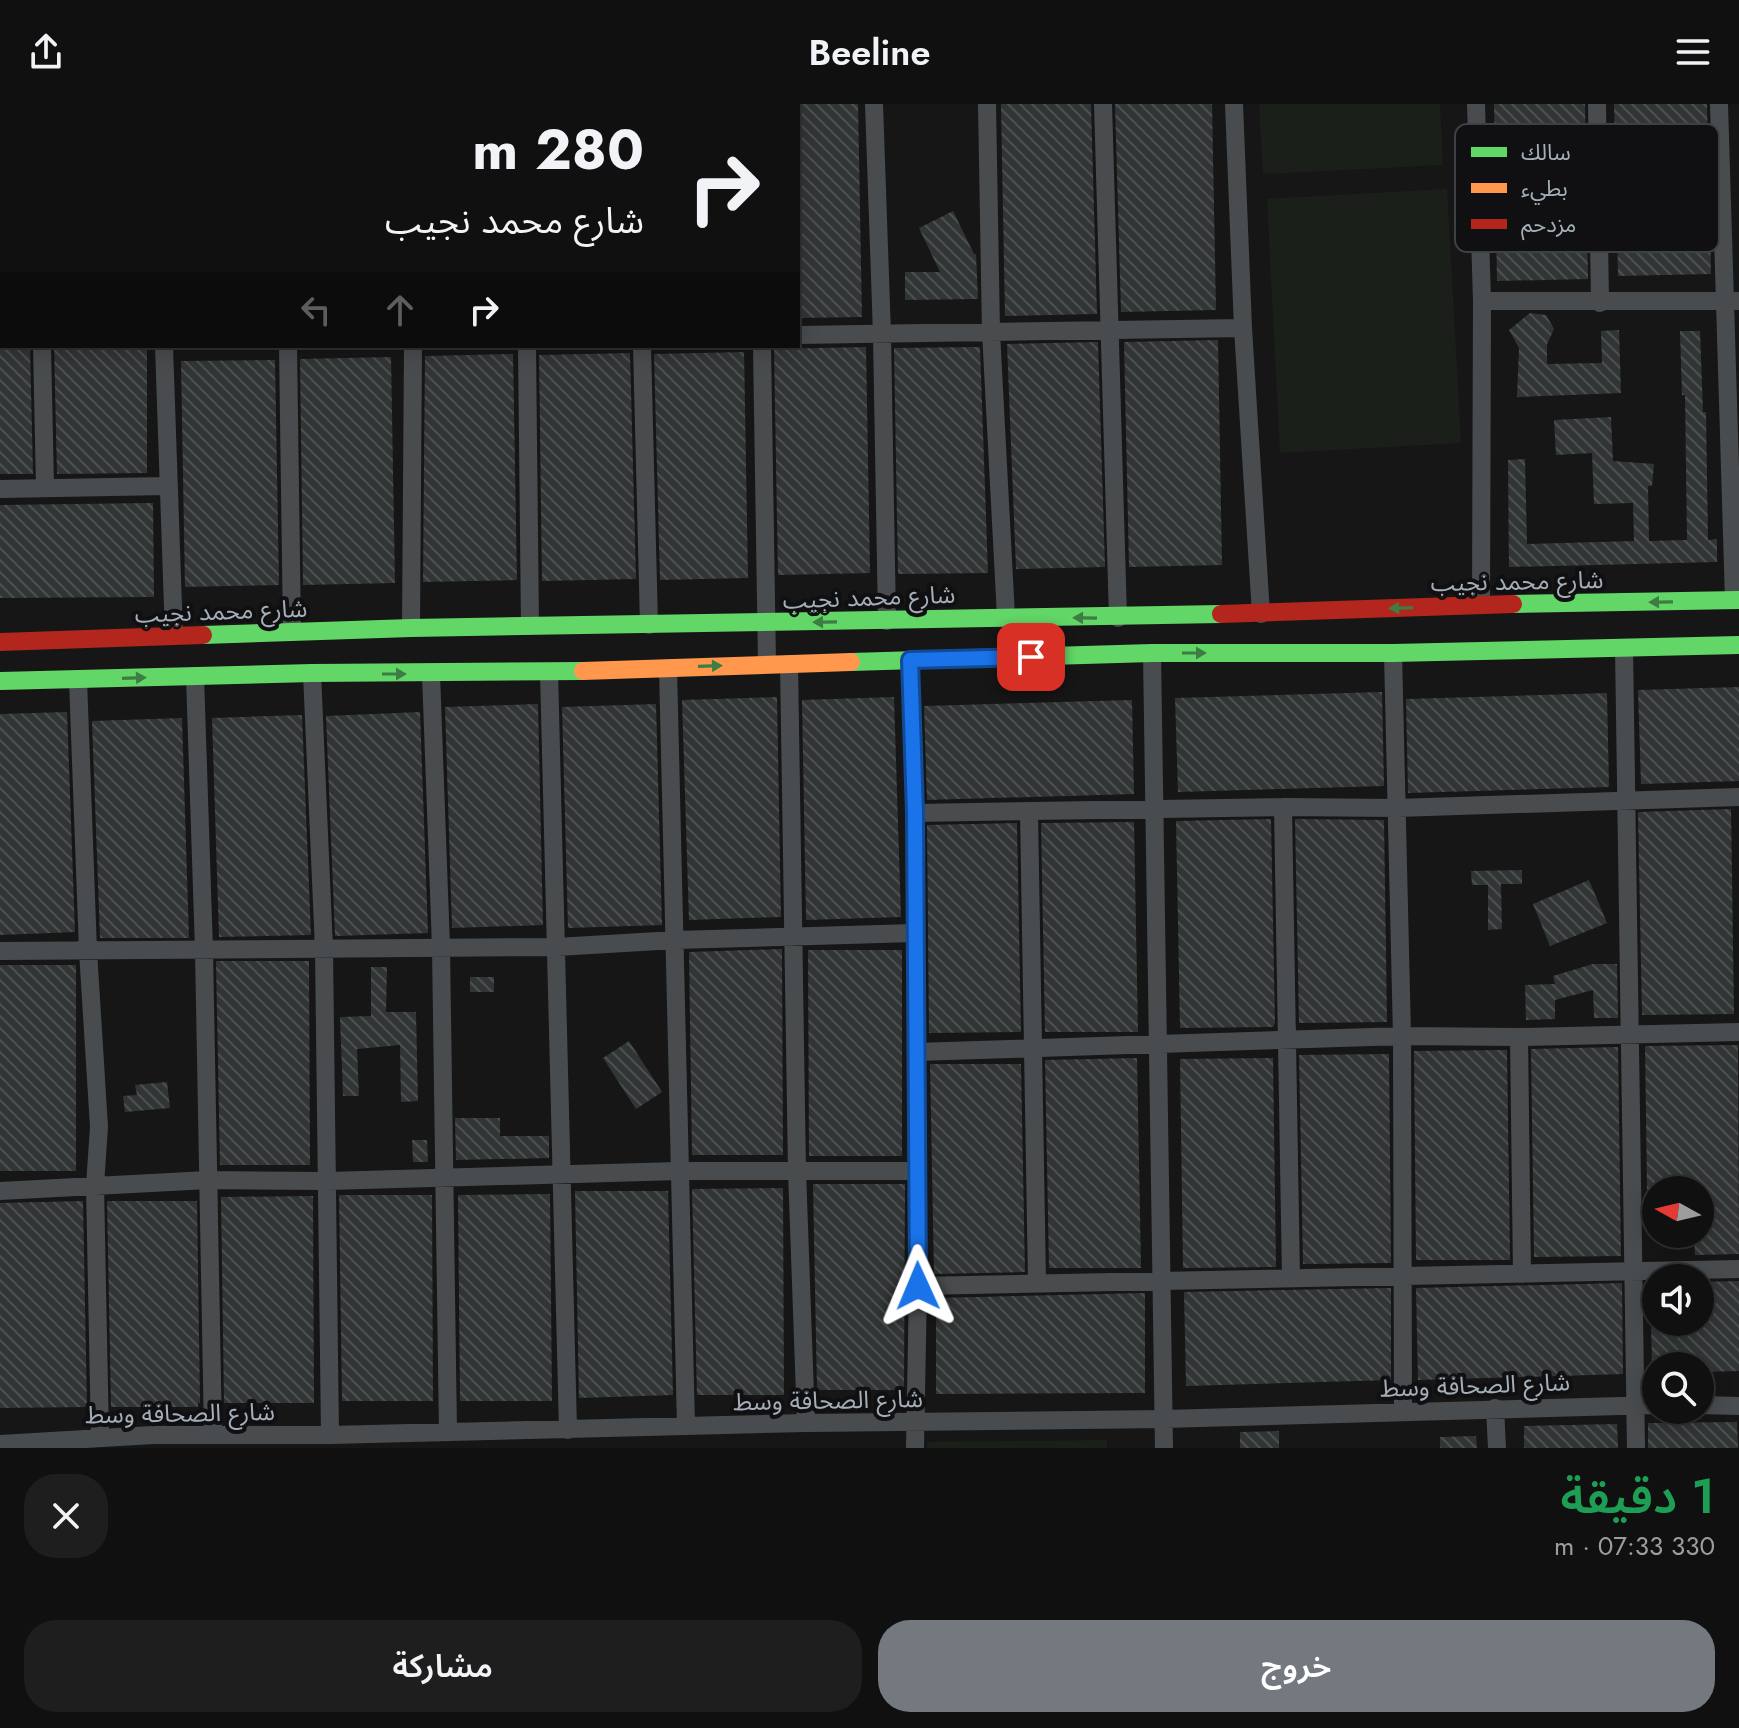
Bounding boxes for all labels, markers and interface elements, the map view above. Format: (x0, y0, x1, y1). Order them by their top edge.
text: Beeline (809, 26, 930, 78)
icon: share (24, 30, 68, 74)
icon: menu (1671, 30, 1715, 74)
text: 280 m (472, 109, 644, 190)
legend (1455, 124, 1719, 252)
icon: right (672, 136, 776, 240)
text: سالك (1521, 136, 1571, 168)
text: بطيء (1521, 172, 1568, 205)
text: شارع محمد نجيب (385, 194, 644, 246)
text: مزدحم (1521, 208, 1576, 241)
icon: left (294, 288, 338, 332)
icon: ahead (378, 288, 422, 332)
icon: right (462, 288, 506, 332)
street label: شارع محمد نجيب (1430, 562, 1604, 600)
street label: شارع محمد نجيب (782, 576, 956, 618)
street label: شارع محمد نجيب (134, 590, 308, 632)
one-way arrow (1648, 595, 1673, 608)
one-way arrow (1388, 602, 1413, 615)
one-way arrow (1072, 611, 1097, 624)
one-way arrow (812, 616, 837, 628)
pin (997, 623, 1065, 691)
icon: arrive (1009, 635, 1053, 679)
one-way arrow (1182, 647, 1207, 659)
one-way arrow (698, 660, 723, 673)
one-way arrow (382, 668, 407, 680)
one-way arrow (122, 671, 147, 684)
north arrow (1642, 1176, 1714, 1248)
map controls (1642, 1176, 1714, 1424)
position arrow (876, 1244, 960, 1328)
button: sound (1642, 1264, 1714, 1336)
button: search (1642, 1352, 1714, 1424)
street label: شارع الصحافة وسط (1379, 1364, 1571, 1406)
street label: شارع الصحافة وسط (733, 1381, 923, 1419)
street label: شارع الصحافة وسط (85, 1394, 275, 1432)
text: 1 دقيقة (1561, 1462, 1715, 1531)
button: close (24, 1474, 108, 1558)
text: 330 m · 07:33 (1554, 1527, 1715, 1565)
button: مشاركة (24, 1620, 862, 1712)
button: خروج (878, 1620, 1715, 1712)

